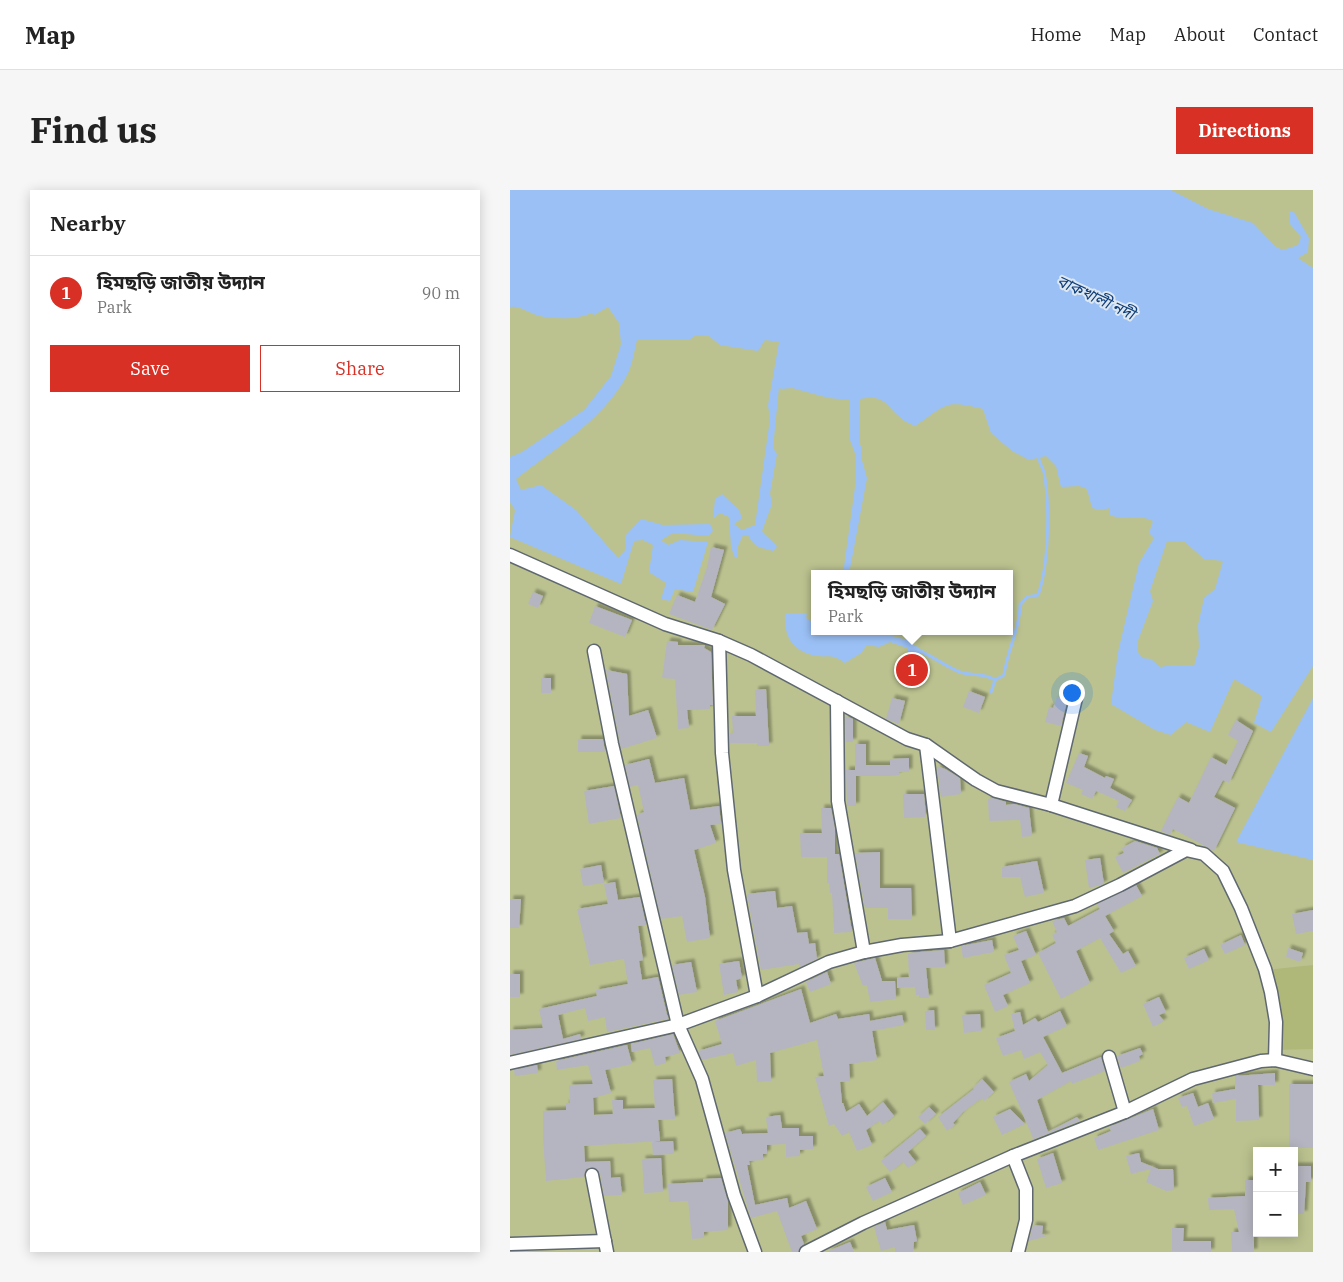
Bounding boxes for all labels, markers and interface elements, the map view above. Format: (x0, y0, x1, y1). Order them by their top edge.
text: Map (25, 19, 75, 51)
text: Home (1030, 23, 1082, 46)
text: Map (1110, 23, 1146, 46)
text: About (1174, 23, 1225, 46)
text: Contact (1253, 23, 1318, 46)
text: Find us (30, 107, 157, 153)
button: Directions (1176, 107, 1313, 154)
text: Nearby (50, 209, 126, 237)
text: হিমছড়ি জাতীয় উদ্যান (97, 270, 265, 294)
water label: বাকখালী নদী (1054, 270, 1141, 325)
text: 1 (61, 283, 71, 303)
text: 90 m (422, 283, 460, 303)
text: Park (97, 297, 132, 317)
button: Save (50, 345, 250, 392)
button: Share (260, 345, 460, 392)
popup (811, 570, 1013, 635)
text: হিমছড়ি জাতীয় উদ্যান (828, 579, 996, 603)
text: Park (828, 606, 863, 626)
pin: 1 (896, 651, 928, 689)
your location (1059, 680, 1085, 706)
map controls (1253, 1147, 1298, 1237)
button: + (1253, 1147, 1298, 1192)
button: − (1253, 1192, 1298, 1237)

